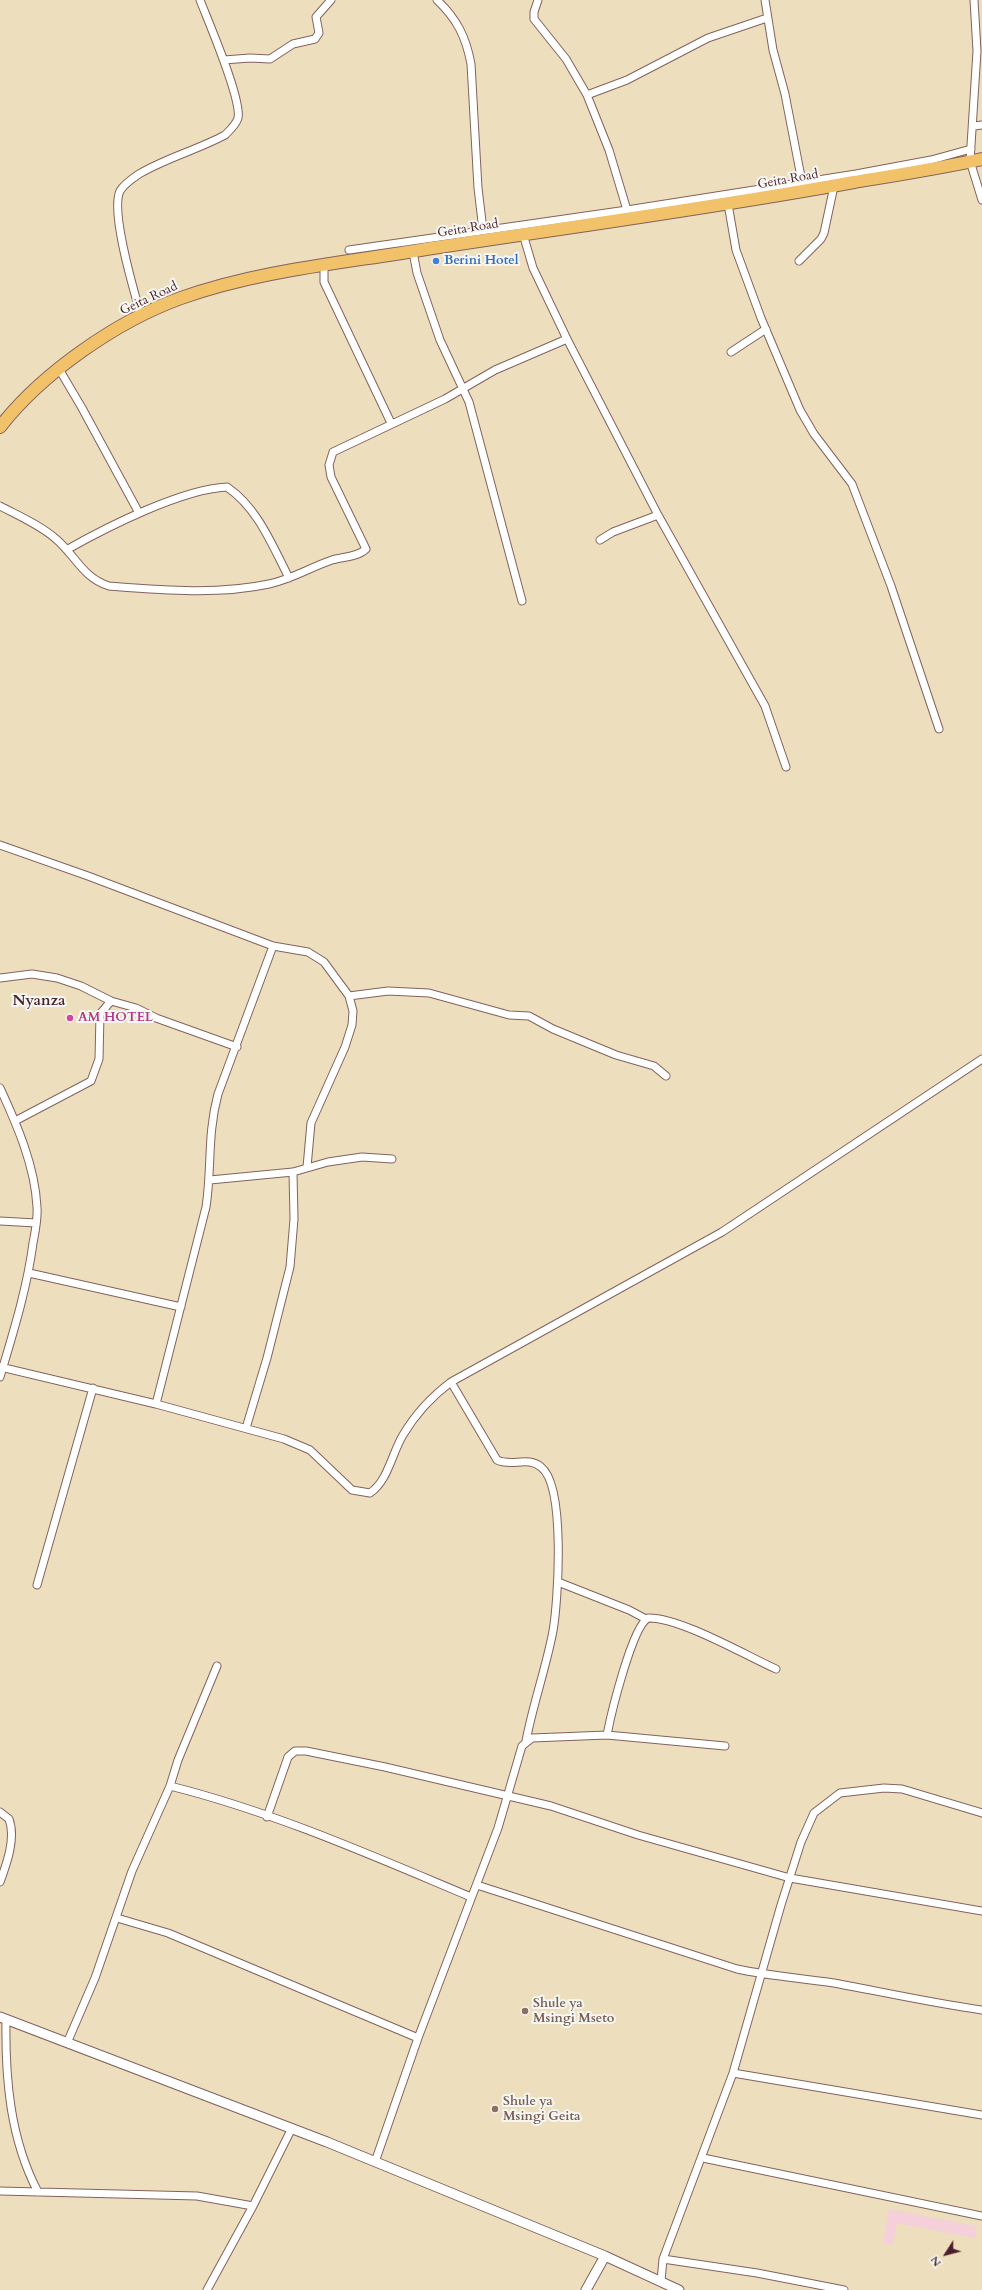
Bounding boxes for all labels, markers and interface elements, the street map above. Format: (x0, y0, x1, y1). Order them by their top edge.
street label: Geita Road (756, 167, 820, 193)
street label: Geita Road (436, 216, 500, 242)
place label: Berini Hotel (444, 253, 519, 269)
marker: Berini Hotel (431, 256, 441, 266)
street label: Geita Road (118, 279, 180, 319)
district label: Nyanza (13, 993, 65, 1011)
place label: AM HOTEL (78, 1010, 153, 1026)
marker: AM HOTEL (65, 1013, 75, 1023)
place label: Shule ya Msingi Mseto (533, 1996, 614, 2027)
marker: Shule ya Msingi Mseto (520, 2006, 530, 2016)
place label: Shule ya Msingi Geita (503, 2094, 581, 2125)
marker: Shule ya Msingi Geita (490, 2104, 500, 2114)
north arrow (926, 2234, 966, 2274)
text: N (927, 2253, 945, 2270)

